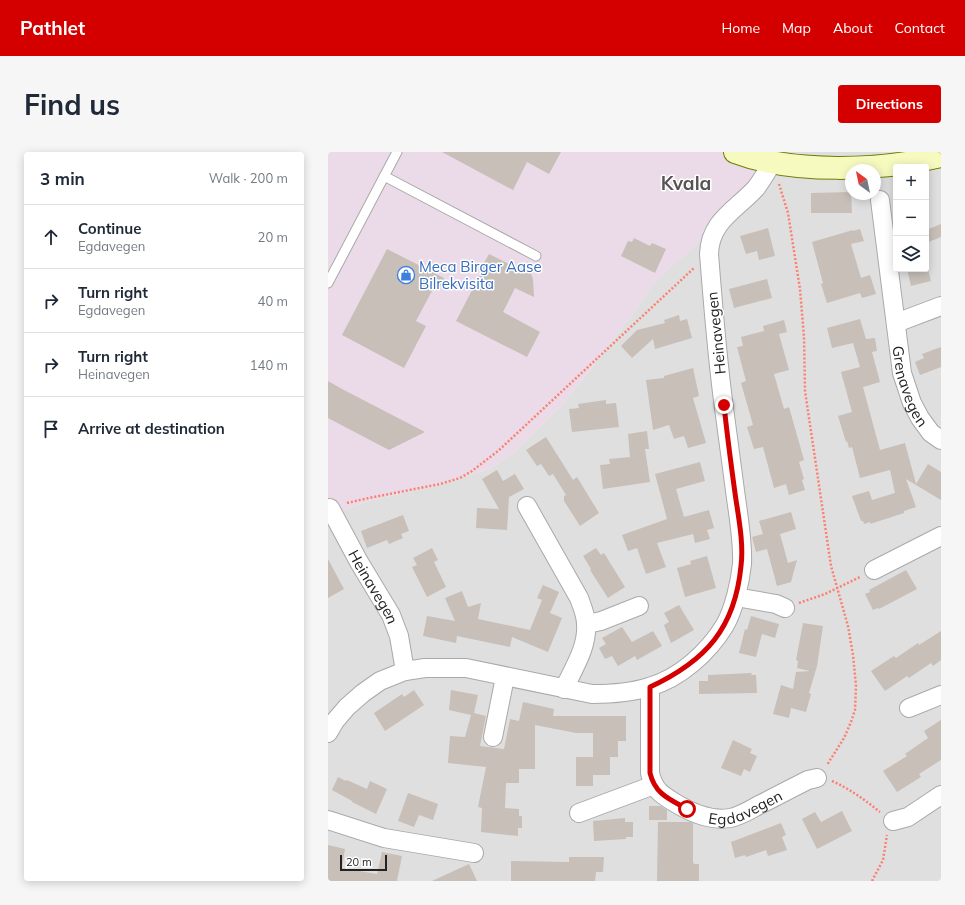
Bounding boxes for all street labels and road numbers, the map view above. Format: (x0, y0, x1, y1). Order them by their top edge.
street label: Heinavegen (702, 291, 730, 375)
street label: Grenavegen (889, 344, 932, 430)
street label: Heinavegen (345, 546, 403, 626)
street label: Egdavegen (707, 785, 785, 828)

